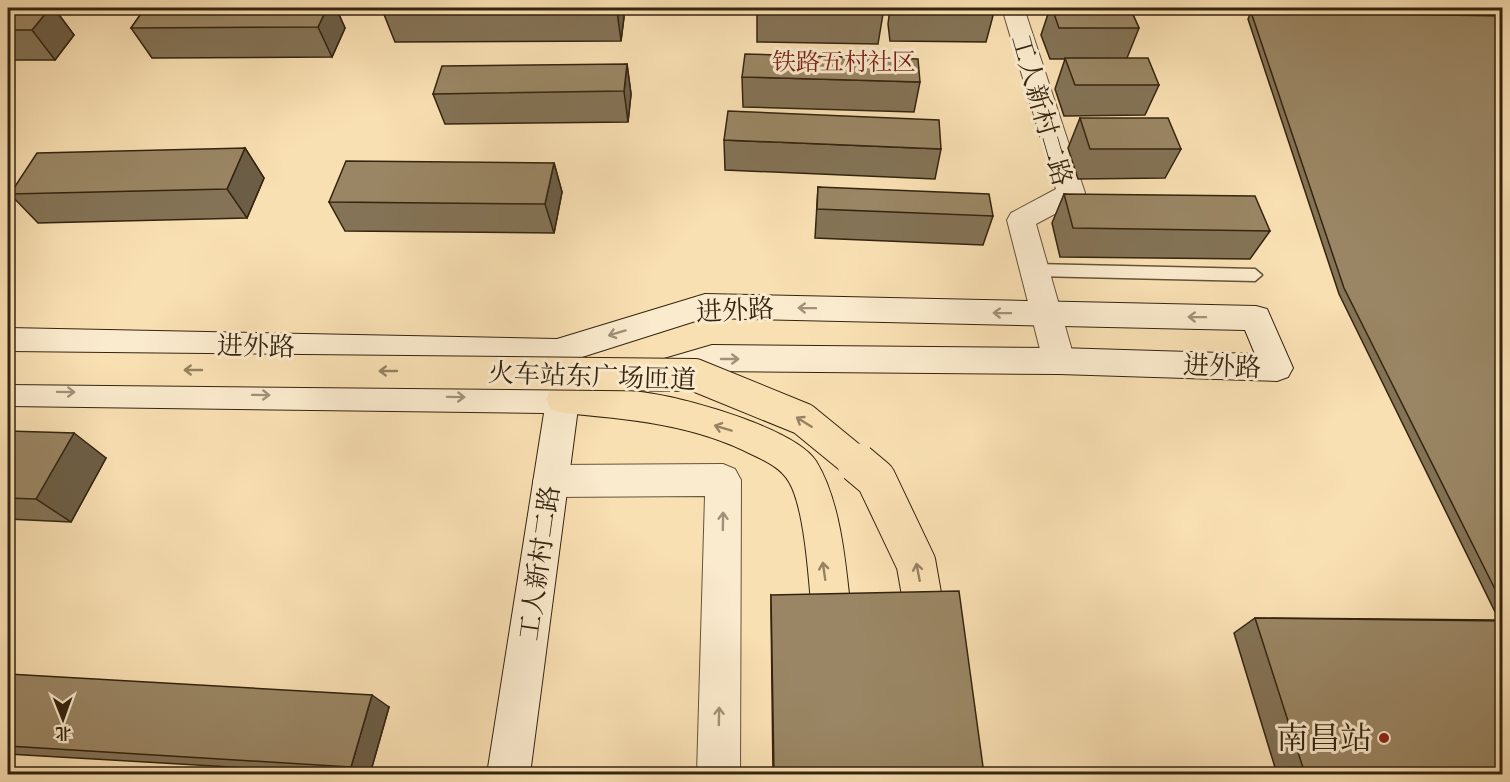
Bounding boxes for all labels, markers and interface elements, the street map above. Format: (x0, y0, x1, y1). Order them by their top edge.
street label: 工人新村二路 (1003, 31, 1078, 190)
district label: 铁路五村社区 (772, 48, 916, 78)
street label: 进外路 (695, 293, 775, 330)
one-way arrow (798, 303, 818, 314)
one-way arrow (993, 307, 1013, 319)
one-way arrow (1188, 311, 1208, 323)
one-way arrow (608, 328, 627, 339)
street label: 进外路 (217, 330, 295, 365)
street label: 进外路 (1182, 350, 1262, 385)
one-way arrow (719, 353, 739, 364)
street label: 火车站东广场匝道 (487, 357, 696, 398)
one-way arrow (183, 364, 203, 376)
one-way arrow (378, 365, 398, 377)
one-way arrow (55, 387, 75, 398)
one-way arrow (250, 389, 270, 401)
one-way arrow (445, 392, 465, 403)
one-way arrow (795, 415, 812, 428)
one-way arrow (714, 422, 733, 433)
street label: 工人新村二路 (513, 484, 568, 643)
one-way arrow (717, 512, 728, 532)
one-way arrow (819, 561, 830, 581)
one-way arrow (912, 563, 923, 582)
north arrow (33, 689, 93, 749)
one-way arrow (713, 707, 724, 727)
place label: 南昌站 (1276, 720, 1372, 760)
text: 北 (55, 723, 71, 743)
marker: 南昌站 (1377, 731, 1391, 745)

